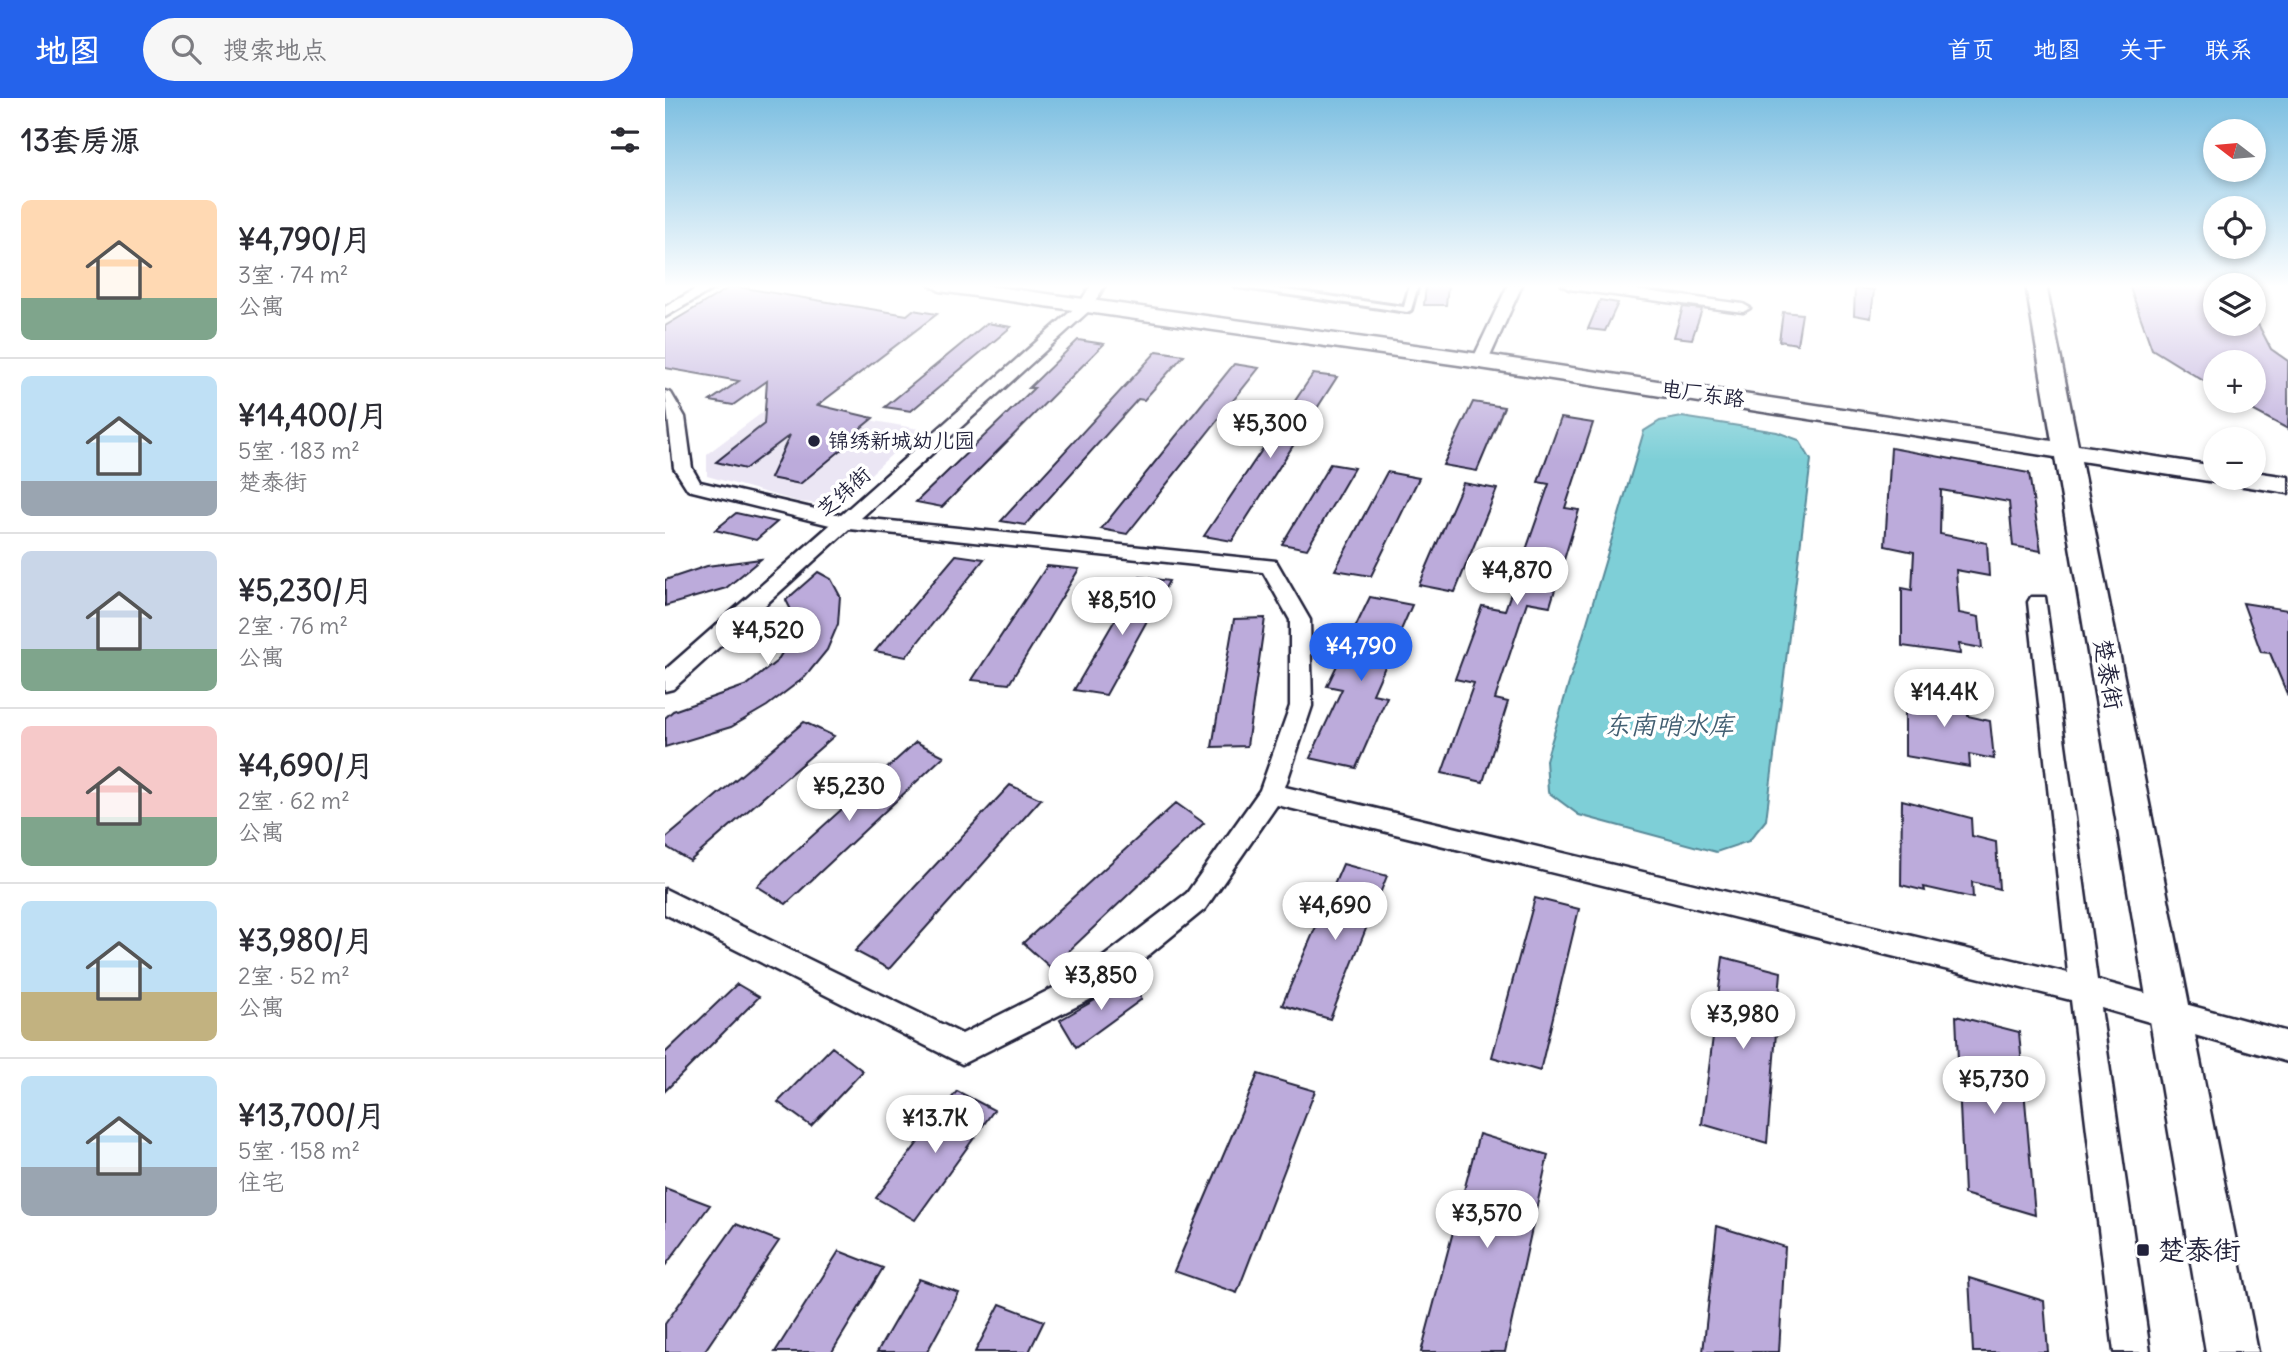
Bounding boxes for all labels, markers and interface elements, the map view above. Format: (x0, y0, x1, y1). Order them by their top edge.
search box (143, 18, 633, 81)
text: 地图 (35, 29, 101, 71)
icon: search (167, 30, 205, 68)
text: 搜索地点 (223, 33, 327, 66)
text: 首页 (1947, 34, 1995, 64)
text: 地图 (2033, 34, 2081, 64)
text: 关于 (2119, 34, 2167, 64)
text: 联系 (2205, 34, 2253, 64)
north arrow (2203, 119, 2266, 182)
map controls (2203, 119, 2266, 490)
text: 13套房源 (21, 121, 140, 159)
icon: filters (606, 121, 644, 159)
button: locate (2203, 196, 2266, 259)
text: ¥4,790/月 (238, 220, 371, 258)
icon: home (77, 228, 161, 312)
text: 3室 · 74 m² (238, 260, 348, 289)
button: layers (2203, 273, 2266, 336)
text: 公寓 (238, 291, 284, 320)
button: + (2203, 350, 2266, 413)
street label: 电厂东路 (1660, 374, 1747, 413)
text: ¥14,400/月 (238, 396, 388, 434)
pin: ¥5,300 (1213, 400, 1327, 460)
icon: home (77, 404, 161, 488)
text: ¥5,300 (1233, 408, 1307, 437)
place label: 锦绣新城幼儿园 (828, 427, 975, 454)
button: − (2203, 427, 2266, 490)
marker: 锦绣新城幼儿园 (806, 433, 822, 449)
text: 5室 · 183 m² (238, 436, 360, 465)
street label: 芝纬街 (811, 461, 876, 523)
text: 楚泰街 (238, 467, 307, 496)
pin: ¥4,870 (1460, 547, 1574, 607)
text: ¥4,870 (1481, 555, 1553, 584)
text: ¥5,230/月 (238, 571, 373, 609)
pin: ¥8,510 (1065, 578, 1179, 637)
icon: home (77, 579, 161, 663)
text: ¥8,510 (1087, 585, 1157, 614)
pin: ¥4,520 (711, 608, 825, 667)
text: 2室 · 76 m² (238, 611, 348, 640)
text: ¥4,520 (732, 615, 804, 644)
pin: ¥4,790 (1304, 624, 1418, 683)
text: ¥4,790 (1325, 631, 1397, 660)
street label: 楚泰街 (2088, 636, 2130, 712)
text: 公寓 (238, 642, 284, 671)
pin: ¥14.4K (1887, 670, 2001, 729)
text: ¥14.4K (1910, 677, 1978, 706)
water label: 东南哨水库 (1604, 708, 1736, 741)
text: ¥4,690/月 (238, 746, 374, 784)
icon: home (77, 754, 161, 838)
pin: ¥5,230 (792, 764, 906, 823)
text: ¥5,230 (813, 771, 885, 800)
text: 2室 · 62 m² (238, 786, 350, 815)
text: 公寓 (238, 817, 284, 846)
pin: ¥4,690 (1278, 882, 1392, 942)
text: ¥4,690 (1298, 890, 1372, 919)
text: ¥3,980/月 (238, 921, 374, 959)
icon: home (77, 929, 161, 1013)
pin: ¥3,850 (1044, 953, 1158, 1012)
text: ¥3,850 (1065, 960, 1137, 989)
text: 2室 · 52 m² (238, 961, 350, 990)
text: 公寓 (238, 992, 284, 1021)
pin: ¥3,980 (1686, 992, 1800, 1051)
text: ¥3,980 (1707, 999, 1779, 1028)
pin: ¥5,730 (1937, 1056, 2051, 1116)
text: ¥5,730 (1959, 1064, 2029, 1093)
text: ¥13,700/月 (238, 1096, 386, 1134)
pin: ¥13.7K (878, 1096, 992, 1155)
text: ¥13.7K (902, 1103, 968, 1132)
icon: home (77, 1104, 161, 1188)
text: 5室 · 158 m² (238, 1136, 360, 1165)
text: 住宅 (238, 1167, 284, 1196)
pin: ¥3,570 (1430, 1190, 1544, 1250)
text: ¥3,570 (1452, 1198, 1522, 1227)
place label: 楚泰街 (2157, 1232, 2241, 1268)
marker: 楚泰街 (2135, 1242, 2151, 1258)

